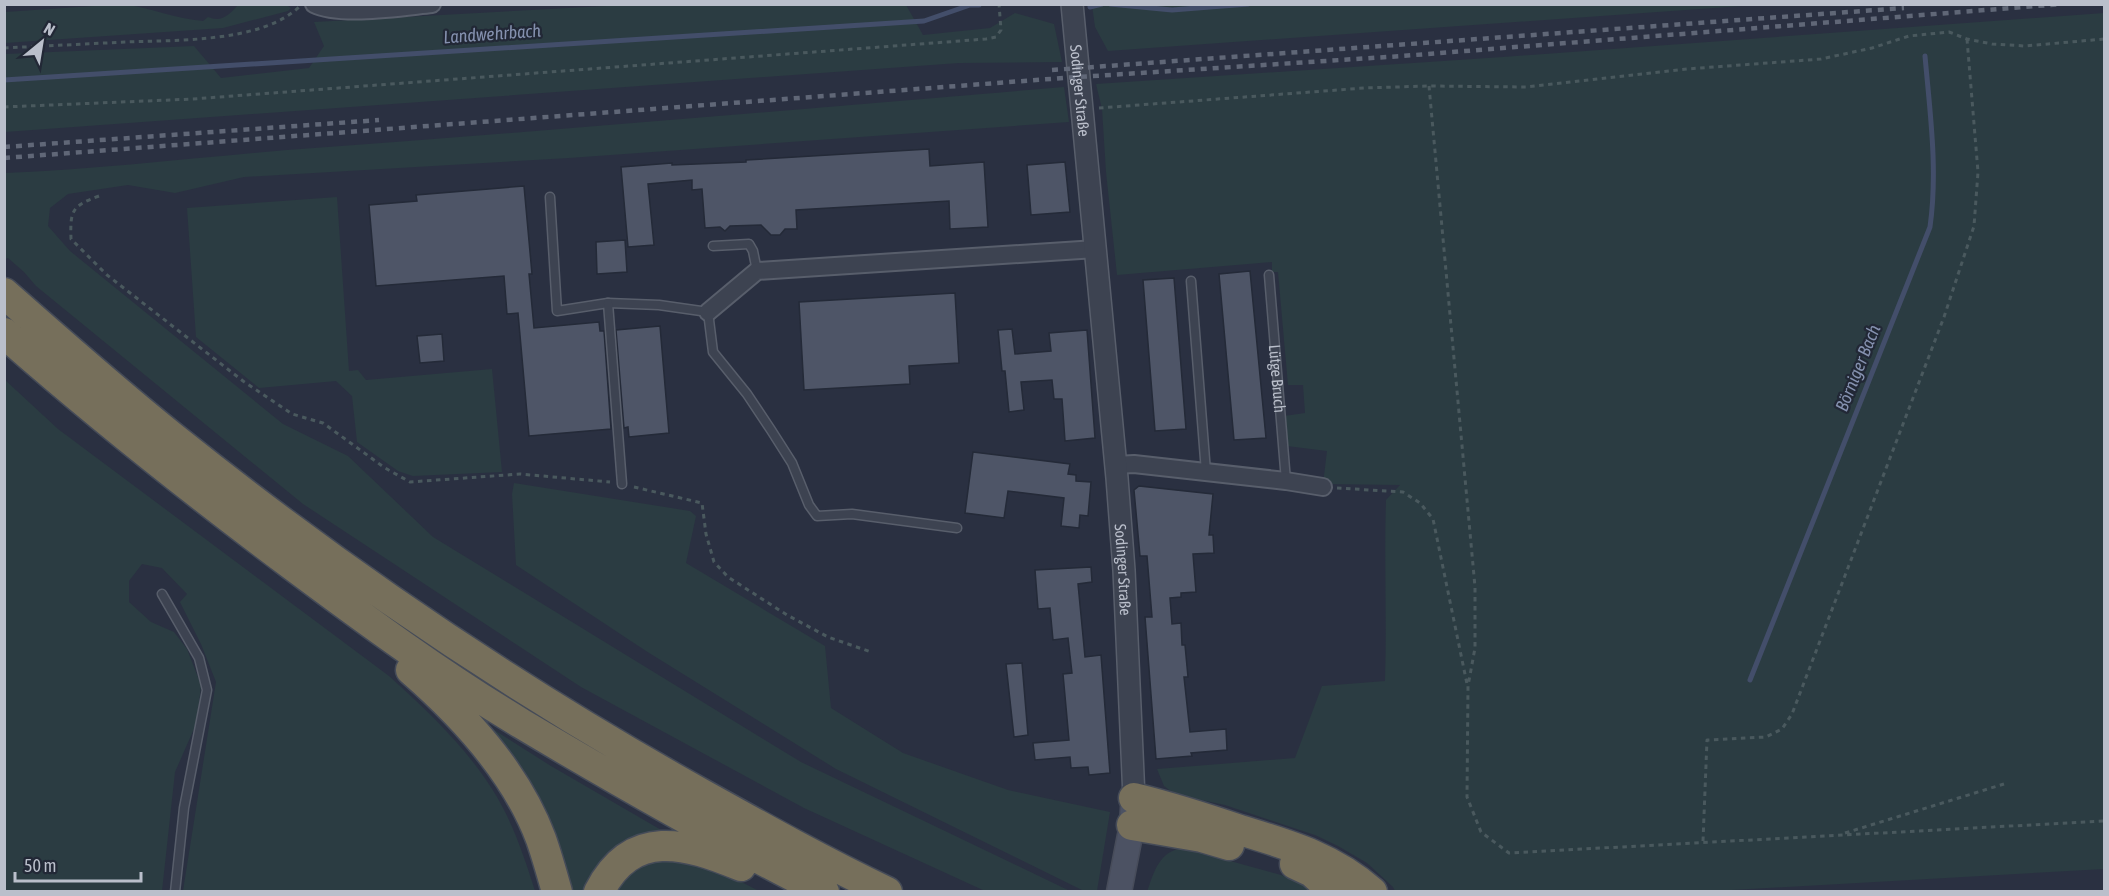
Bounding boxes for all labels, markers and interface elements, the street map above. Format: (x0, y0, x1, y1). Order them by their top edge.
north arrow (12, 12, 72, 72)
text: N (41, 19, 58, 39)
water label: Landwehrbach (443, 20, 542, 47)
street label: Sodinger Straße (1067, 44, 1094, 137)
water label: Börniger Bach (1831, 321, 1885, 414)
street label: Lütge Bruch (1266, 344, 1289, 413)
street label: Sodinger Straße (1112, 523, 1135, 616)
scale bar (15, 845, 141, 883)
text: 50 m (24, 855, 56, 876)

